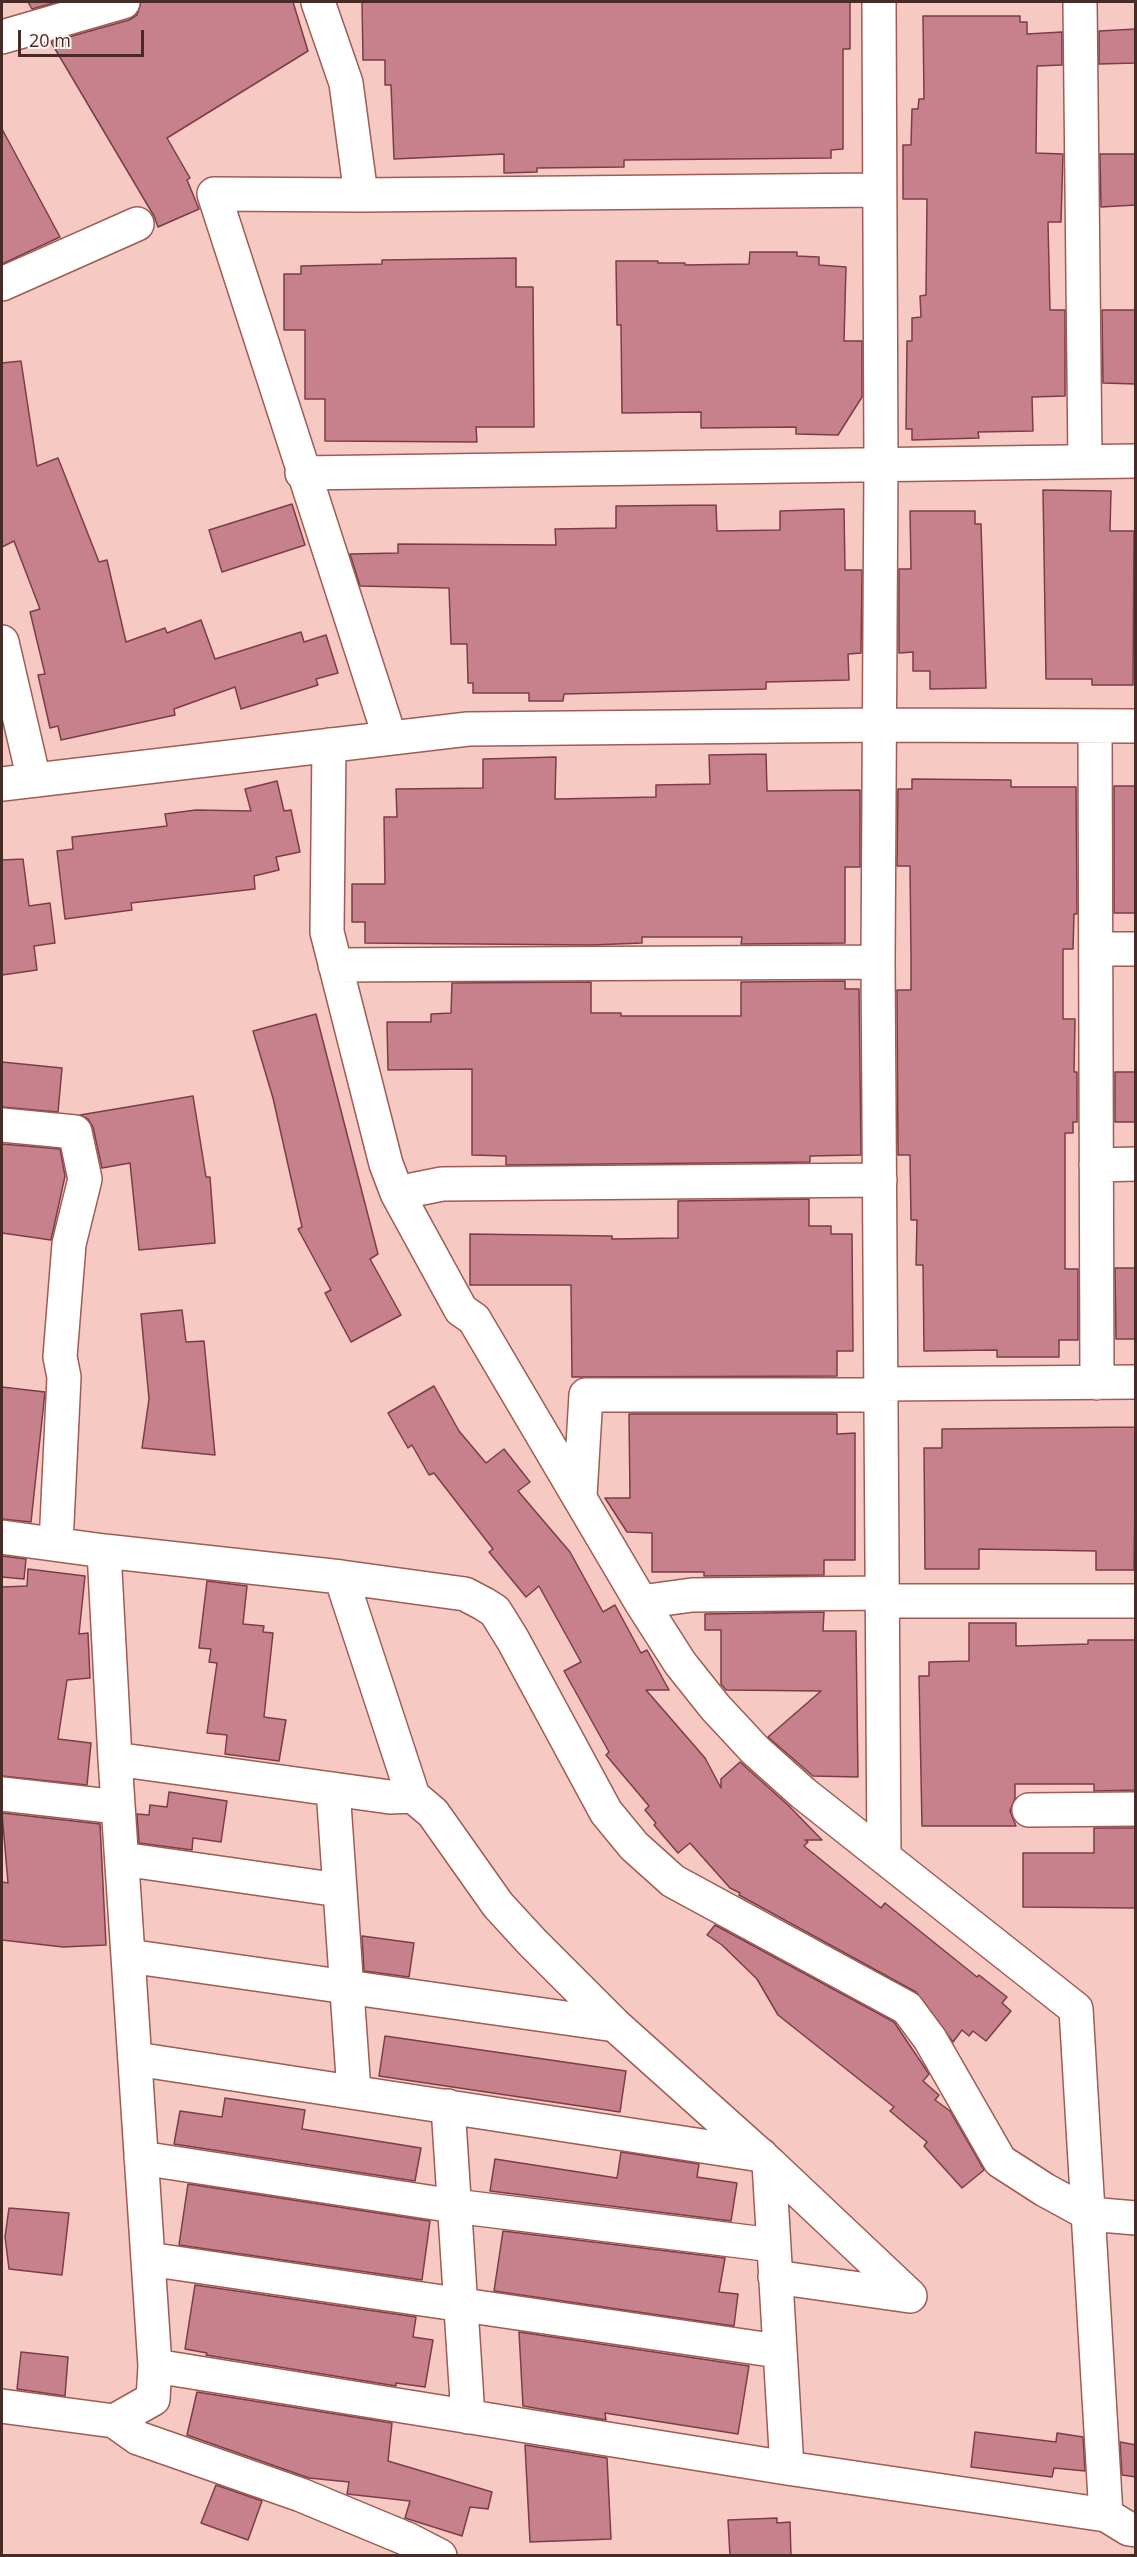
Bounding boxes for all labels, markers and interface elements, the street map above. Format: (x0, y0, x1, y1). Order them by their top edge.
scale bar (21, 18, 147, 56)
text: 20 m (29, 28, 71, 52)

